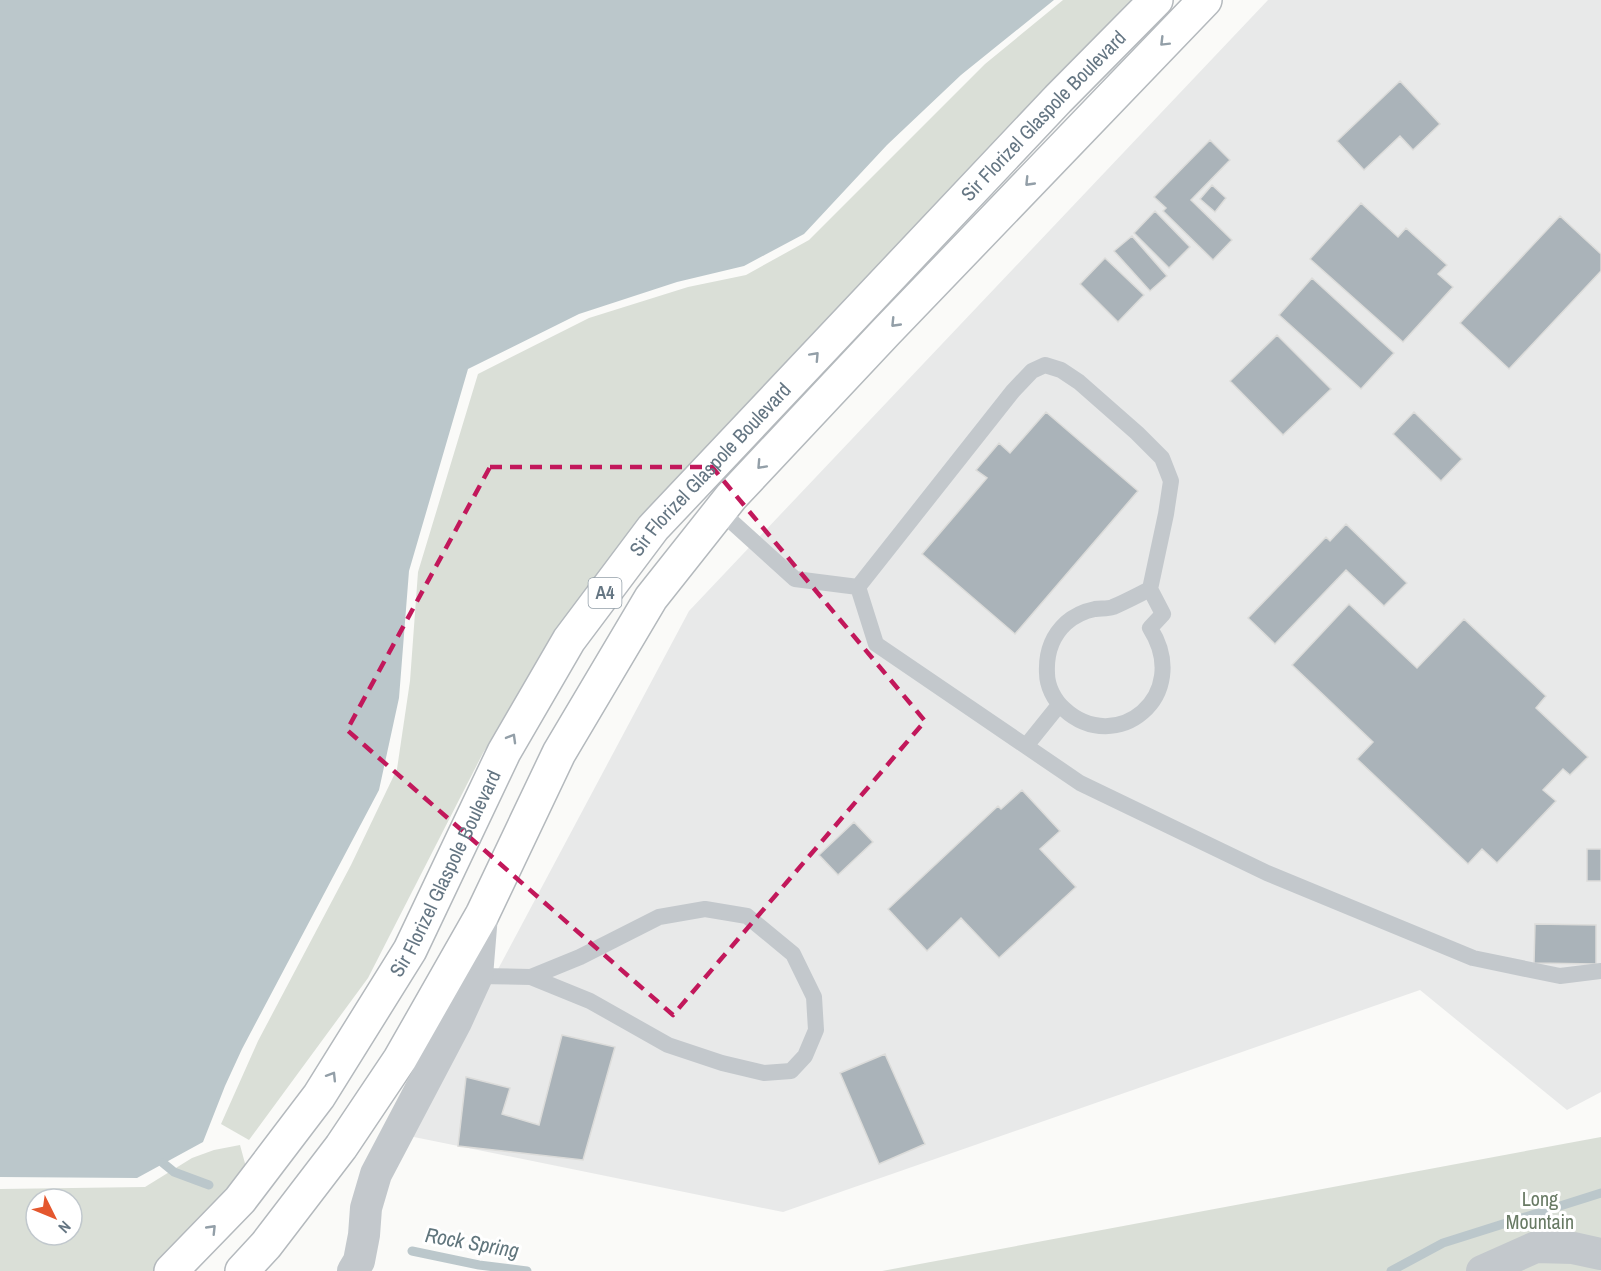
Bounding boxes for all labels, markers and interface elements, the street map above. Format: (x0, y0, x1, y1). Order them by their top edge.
street label: Sir Florizel Glaspole Boulevard (955, 24, 1131, 207)
one-way arrow (1161, 34, 1172, 45)
one-way arrow (1026, 175, 1037, 186)
one-way arrow (891, 316, 902, 327)
one-way arrow (808, 352, 819, 363)
street label: Sir Florizel Glaspole Boulevard (623, 376, 796, 561)
one-way arrow (757, 459, 768, 469)
road number: A4 (588, 578, 622, 608)
one-way arrow (505, 734, 517, 744)
street label: Sir Florizel Glaspole Boulevard (383, 765, 507, 982)
one-way arrow (324, 1072, 336, 1082)
park label: Long Mountain (1506, 1185, 1574, 1235)
north arrow (24, 1187, 84, 1247)
text: N (54, 1216, 76, 1238)
water label: Rock Spring (423, 1220, 522, 1265)
one-way arrow (204, 1226, 215, 1237)

